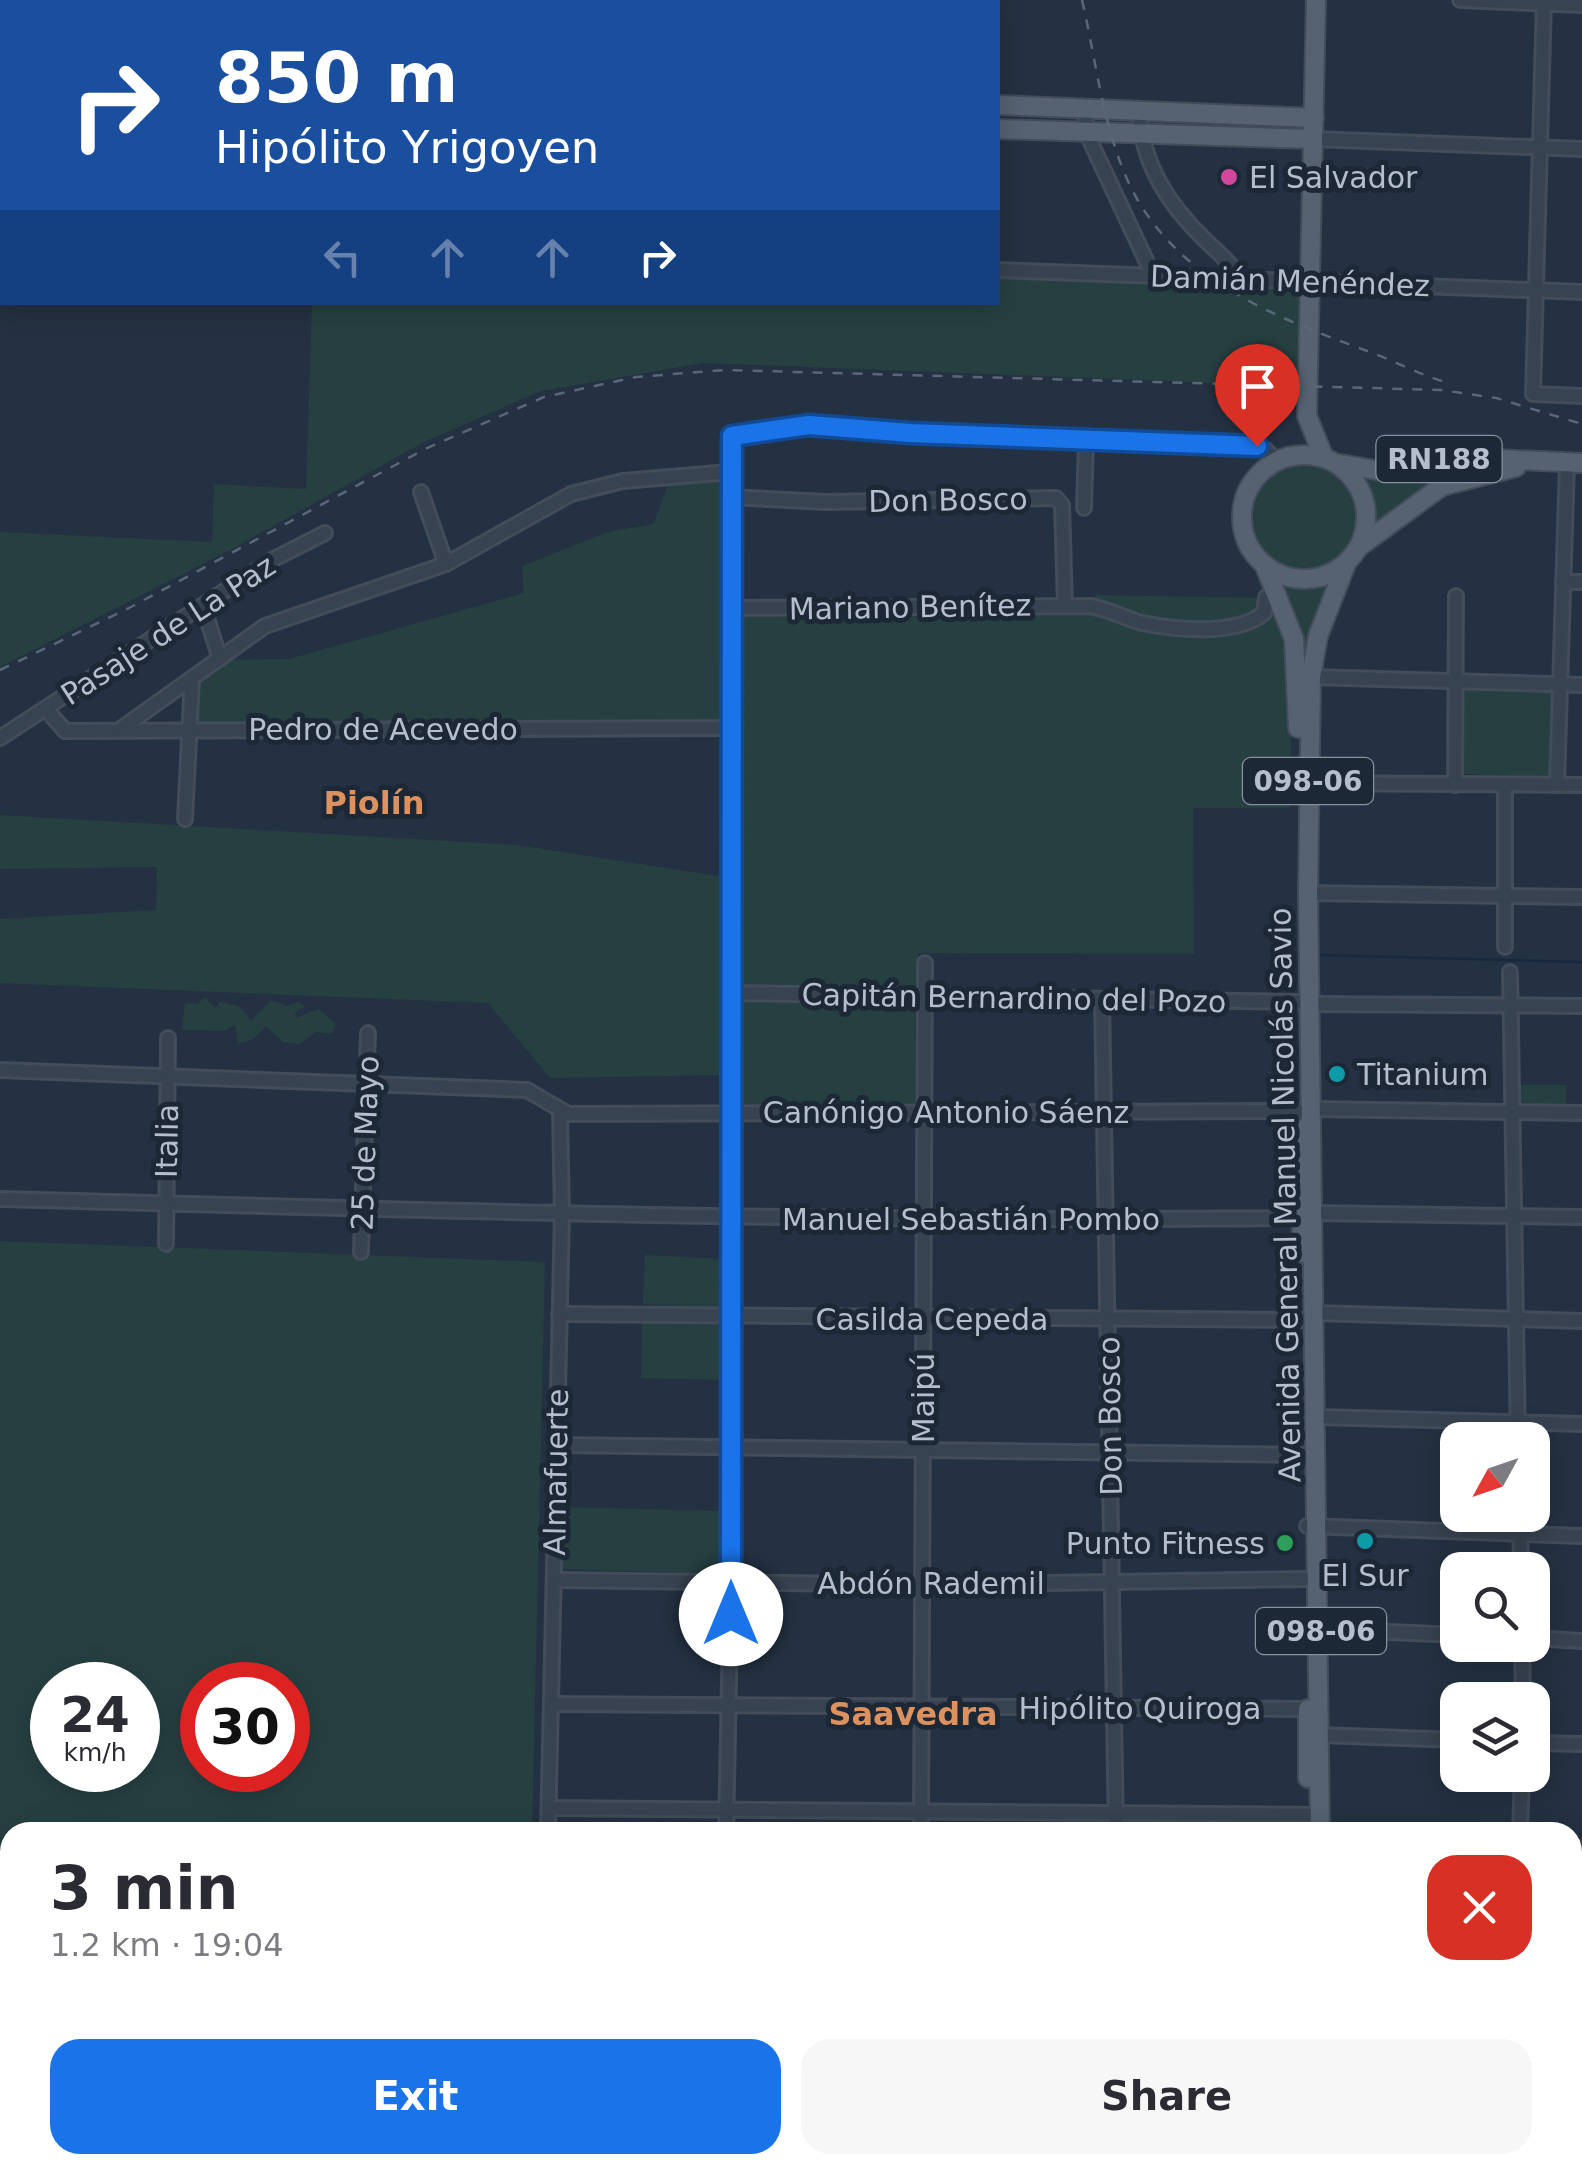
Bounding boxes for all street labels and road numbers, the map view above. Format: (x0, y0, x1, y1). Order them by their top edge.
street label: Damián Menéndez (1149, 259, 1431, 303)
road number: RN188 (1376, 436, 1502, 482)
street label: Don Bosco (868, 481, 1028, 519)
street label: Pasaje de La Paz (54, 548, 282, 712)
street label: Mariano Benítez (788, 587, 1032, 627)
street label: Pedro de Acevedo (248, 712, 518, 747)
road number: 098-06 (1243, 758, 1373, 804)
street label: Avenida General Manuel Nicolás Savio (1262, 907, 1308, 1483)
street label: Capitán Bernardino del Pozo (801, 977, 1227, 1019)
street label: 25 de Mayo (344, 1055, 386, 1231)
street label: Canónigo Antonio Sáenz (763, 1095, 1129, 1130)
street label: Italia (149, 1104, 185, 1178)
street label: Manuel Sebastián Pombo (782, 1202, 1160, 1237)
street label: Casilda Cepeda (816, 1302, 1048, 1337)
street label: Don Bosco (1091, 1336, 1129, 1496)
street label: Maipú (906, 1353, 941, 1443)
street label: Almafuerte (537, 1388, 575, 1556)
street label: Abdón Rademil (817, 1566, 1045, 1601)
road number: 098-06 (1256, 1608, 1386, 1654)
street label: Hipólito Quiroga (1018, 1691, 1262, 1726)

